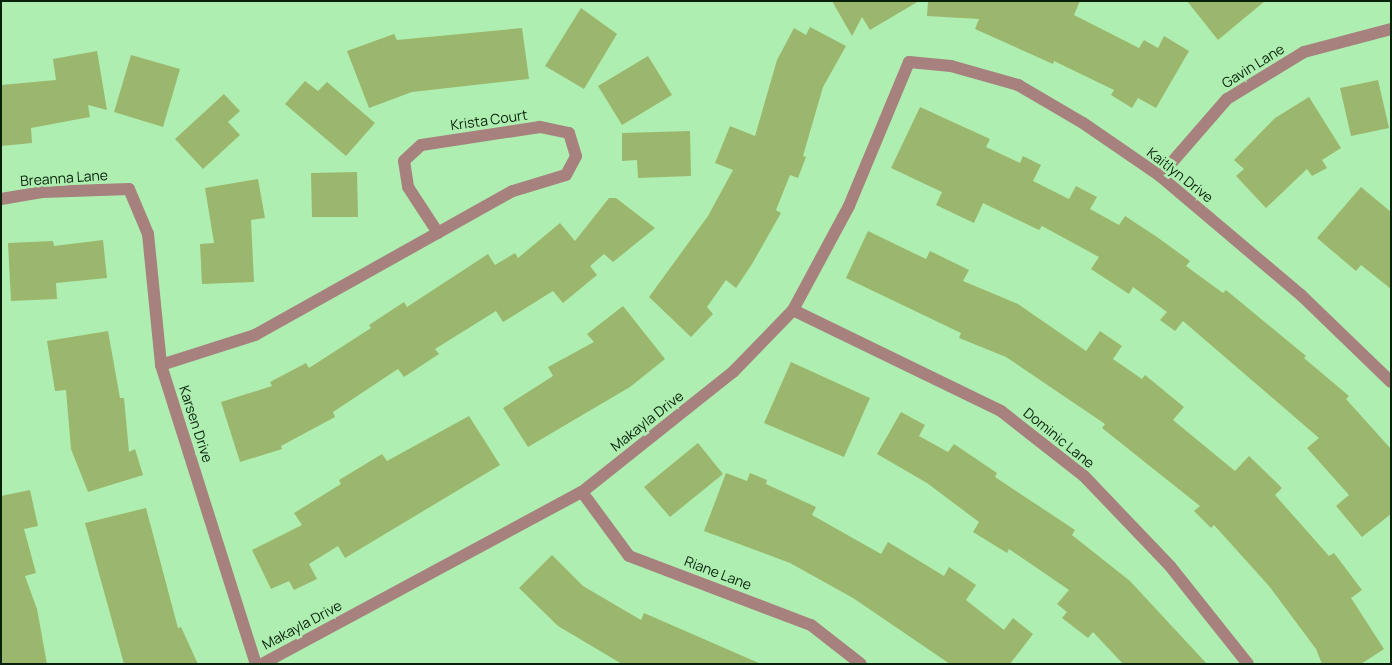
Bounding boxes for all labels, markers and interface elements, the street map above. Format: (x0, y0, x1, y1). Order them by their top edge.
street label: Gavin Lane (1219, 40, 1287, 92)
street label: Krista Court (449, 106, 529, 134)
street label: Kaitlyn Drive (1144, 144, 1216, 206)
street label: Breanna Lane (20, 167, 108, 189)
street label: Karsen Drive (176, 383, 216, 465)
street label: Makayla Drive (607, 387, 687, 455)
street label: Dominic Lane (1020, 404, 1098, 472)
street label: Riane Lane (682, 553, 754, 593)
street label: Makayla Drive (259, 597, 345, 653)

